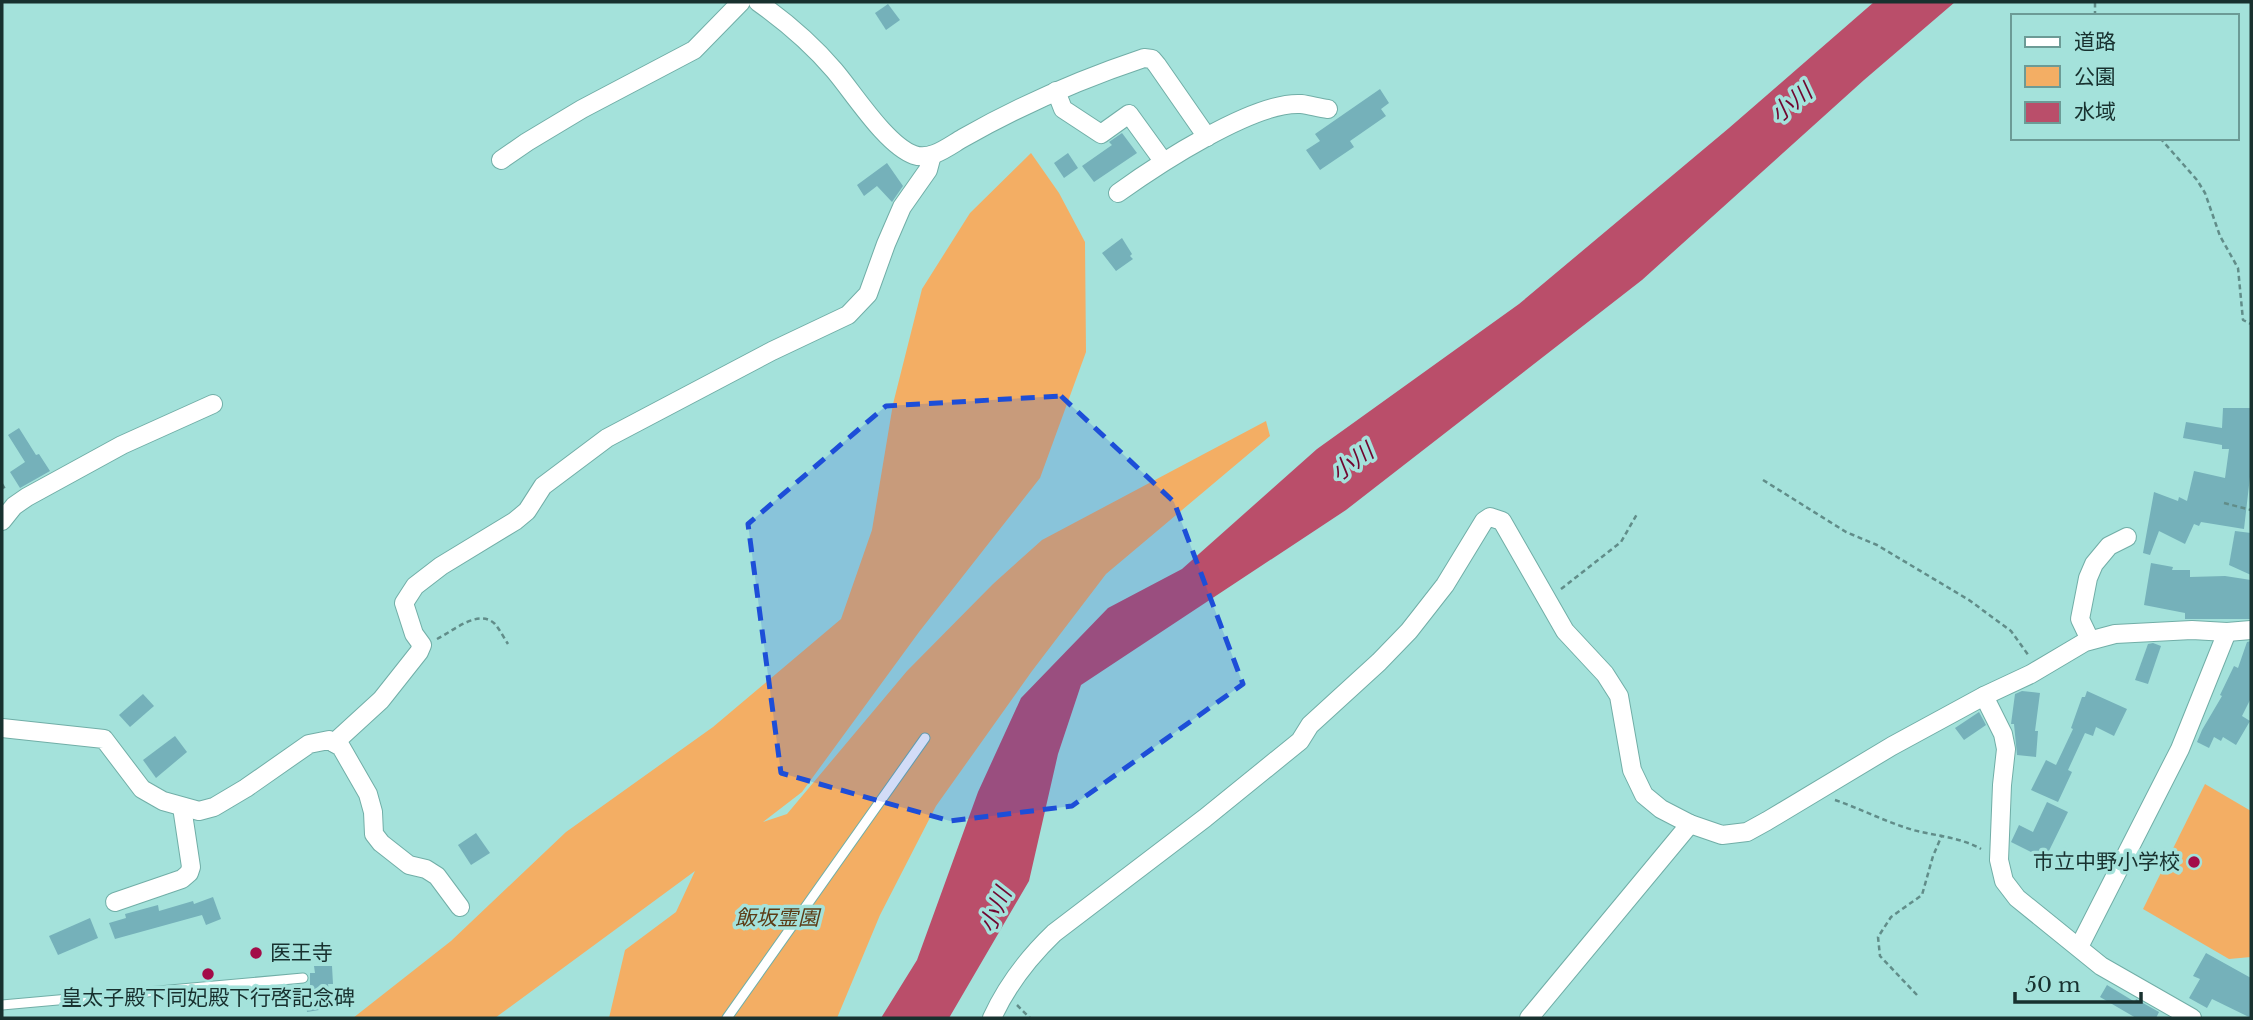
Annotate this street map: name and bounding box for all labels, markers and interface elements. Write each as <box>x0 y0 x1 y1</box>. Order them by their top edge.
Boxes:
legend <box>2011 14 2239 140</box>
text: 道路 <box>2074 29 2116 55</box>
text: 公園 <box>2074 64 2116 90</box>
water label: 小川 <box>1764 76 1820 128</box>
text: 水域 <box>2074 99 2116 125</box>
water label: 小川 <box>1325 435 1381 487</box>
place label: 市立中野小学校 <box>2033 849 2180 875</box>
marker: 市立中野小学校 <box>2186 854 2202 870</box>
water label: 小川 <box>973 881 1018 937</box>
park label: 飯坂霊園 <box>735 905 822 931</box>
place label: 医王寺 <box>270 940 333 966</box>
marker: 医王寺 <box>248 945 264 961</box>
scale bar <box>2015 960 2141 1004</box>
marker: 皇太子殿下同妃殿下行啓記念碑 <box>200 966 216 982</box>
text: 50 m <box>2025 972 2081 998</box>
place label: 皇太子殿下同妃殿下行啓記念碑 <box>61 985 355 1011</box>

